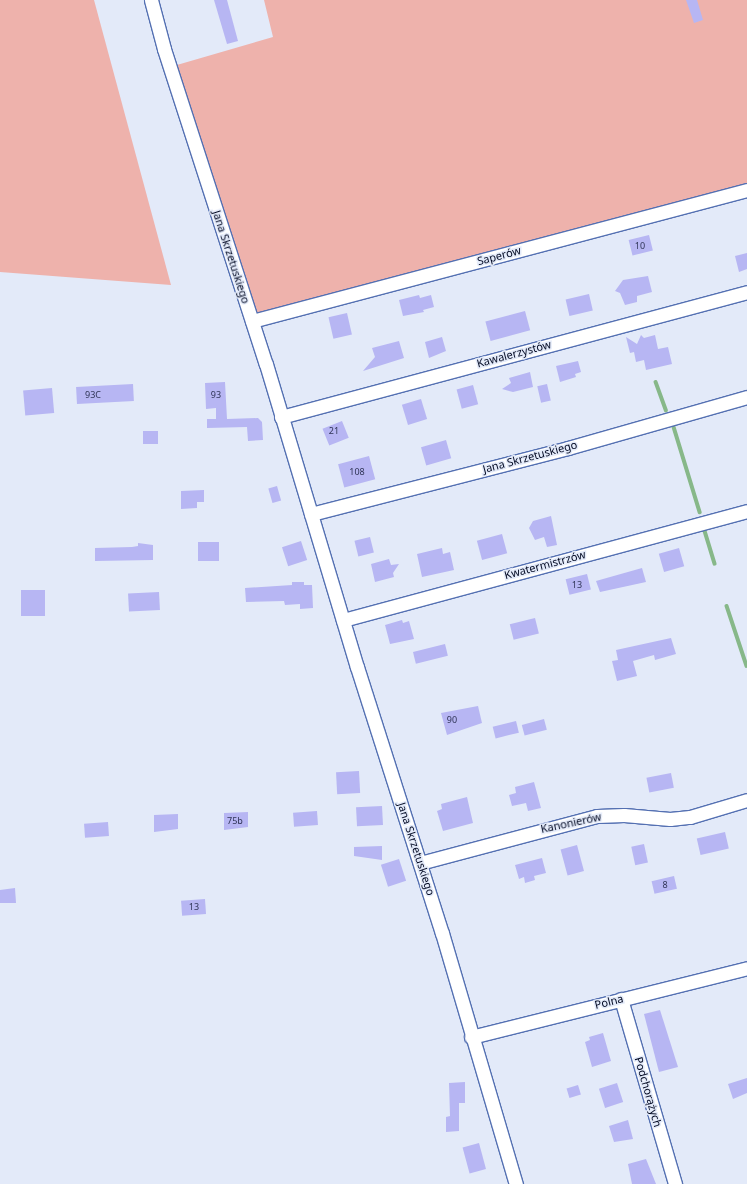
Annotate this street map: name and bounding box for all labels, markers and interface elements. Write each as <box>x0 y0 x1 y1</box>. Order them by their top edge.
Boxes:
street label: Jana Skrzetuskiego <box>210 209 252 305</box>
house number: 10 <box>635 241 645 251</box>
street label: Saperów <box>476 244 522 268</box>
street label: Kawalerzystów <box>475 338 553 370</box>
house number: 93C <box>85 390 101 400</box>
house number: 93 <box>211 390 221 400</box>
house number: 21 <box>329 426 339 436</box>
street label: Jana Skrzetuskiego <box>481 438 579 476</box>
house number: 108 <box>349 467 365 477</box>
street label: Kwatermistrzów <box>503 548 587 582</box>
house number: 13 <box>572 580 582 590</box>
house number: 90 <box>447 715 457 725</box>
street label: Jana Skrzetuskiego <box>395 801 437 897</box>
street label: Kanonierów <box>539 810 603 836</box>
house number: 75b <box>227 816 243 826</box>
house number: 8 <box>662 880 668 890</box>
house number: 13 <box>189 902 199 912</box>
street label: Polna <box>593 992 625 1012</box>
street label: Podchorążych <box>632 1055 664 1129</box>

